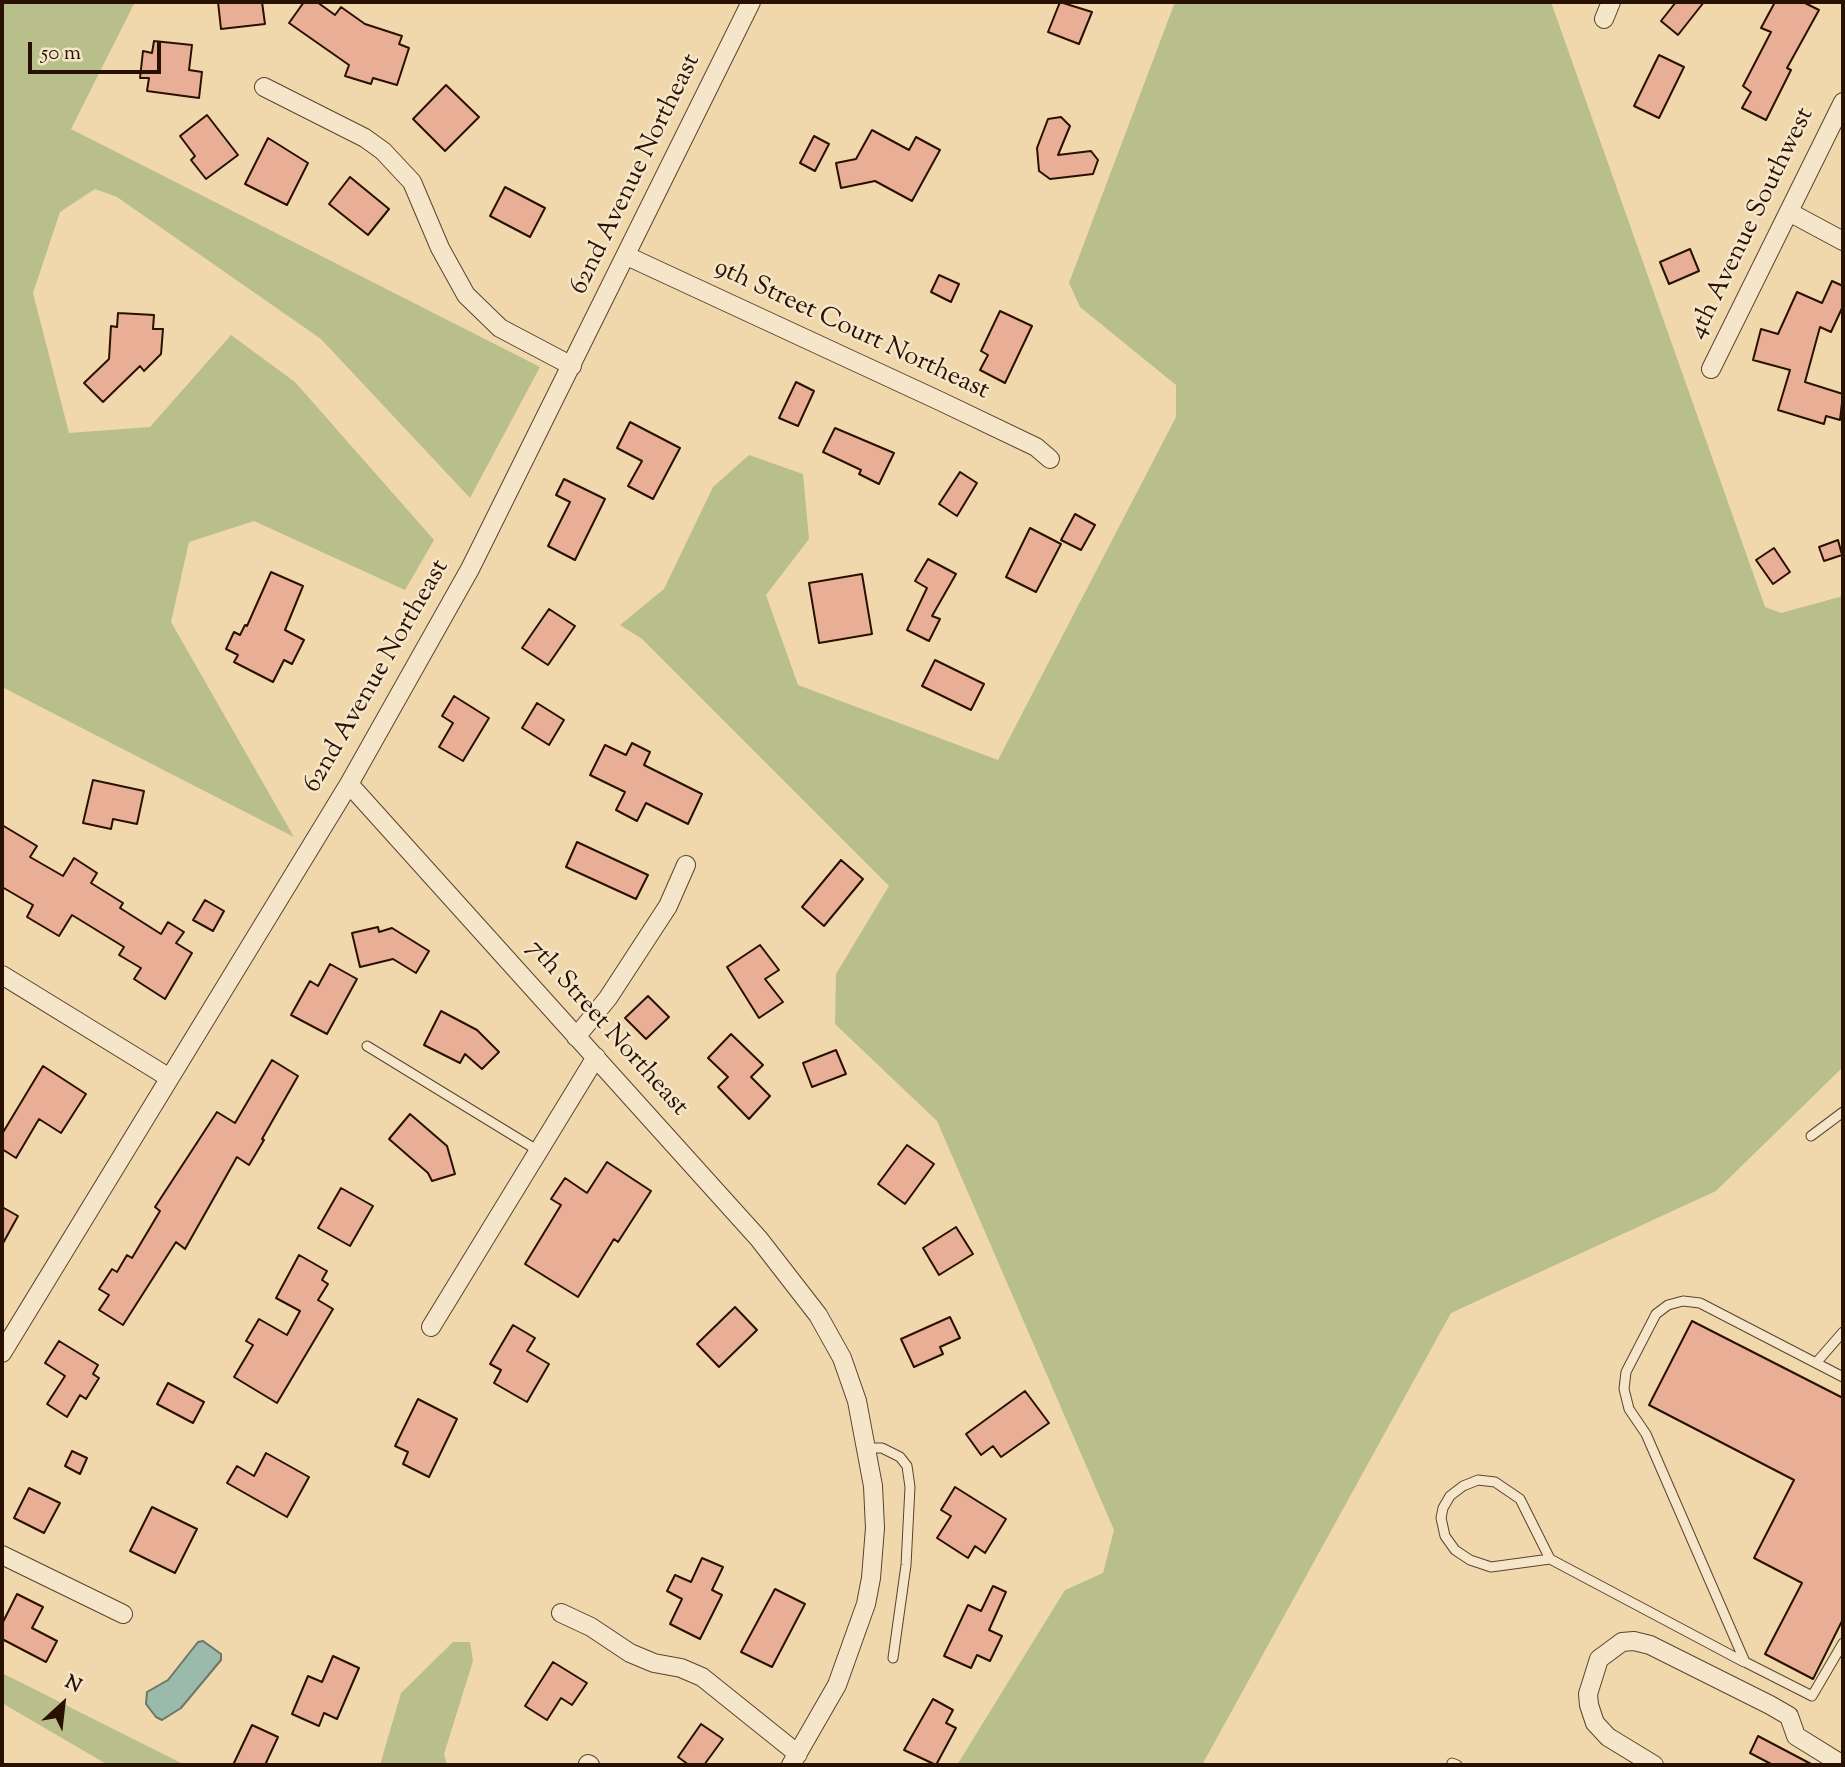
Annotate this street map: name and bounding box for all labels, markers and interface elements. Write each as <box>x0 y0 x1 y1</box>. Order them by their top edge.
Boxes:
scale bar <box>32 28 164 72</box>
text: 50 m <box>41 39 81 69</box>
street label: 62nd Avenue Northeast <box>565 50 709 300</box>
street label: 4th Avenue Southwest <box>1683 103 1823 345</box>
street label: 9th Street Court Northeast <box>708 253 994 409</box>
street label: 62nd Avenue Northeast <box>298 555 458 799</box>
street label: 7th Street Northeast <box>519 934 693 1124</box>
north arrow <box>28 1669 98 1739</box>
text: N <box>60 1669 86 1700</box>

